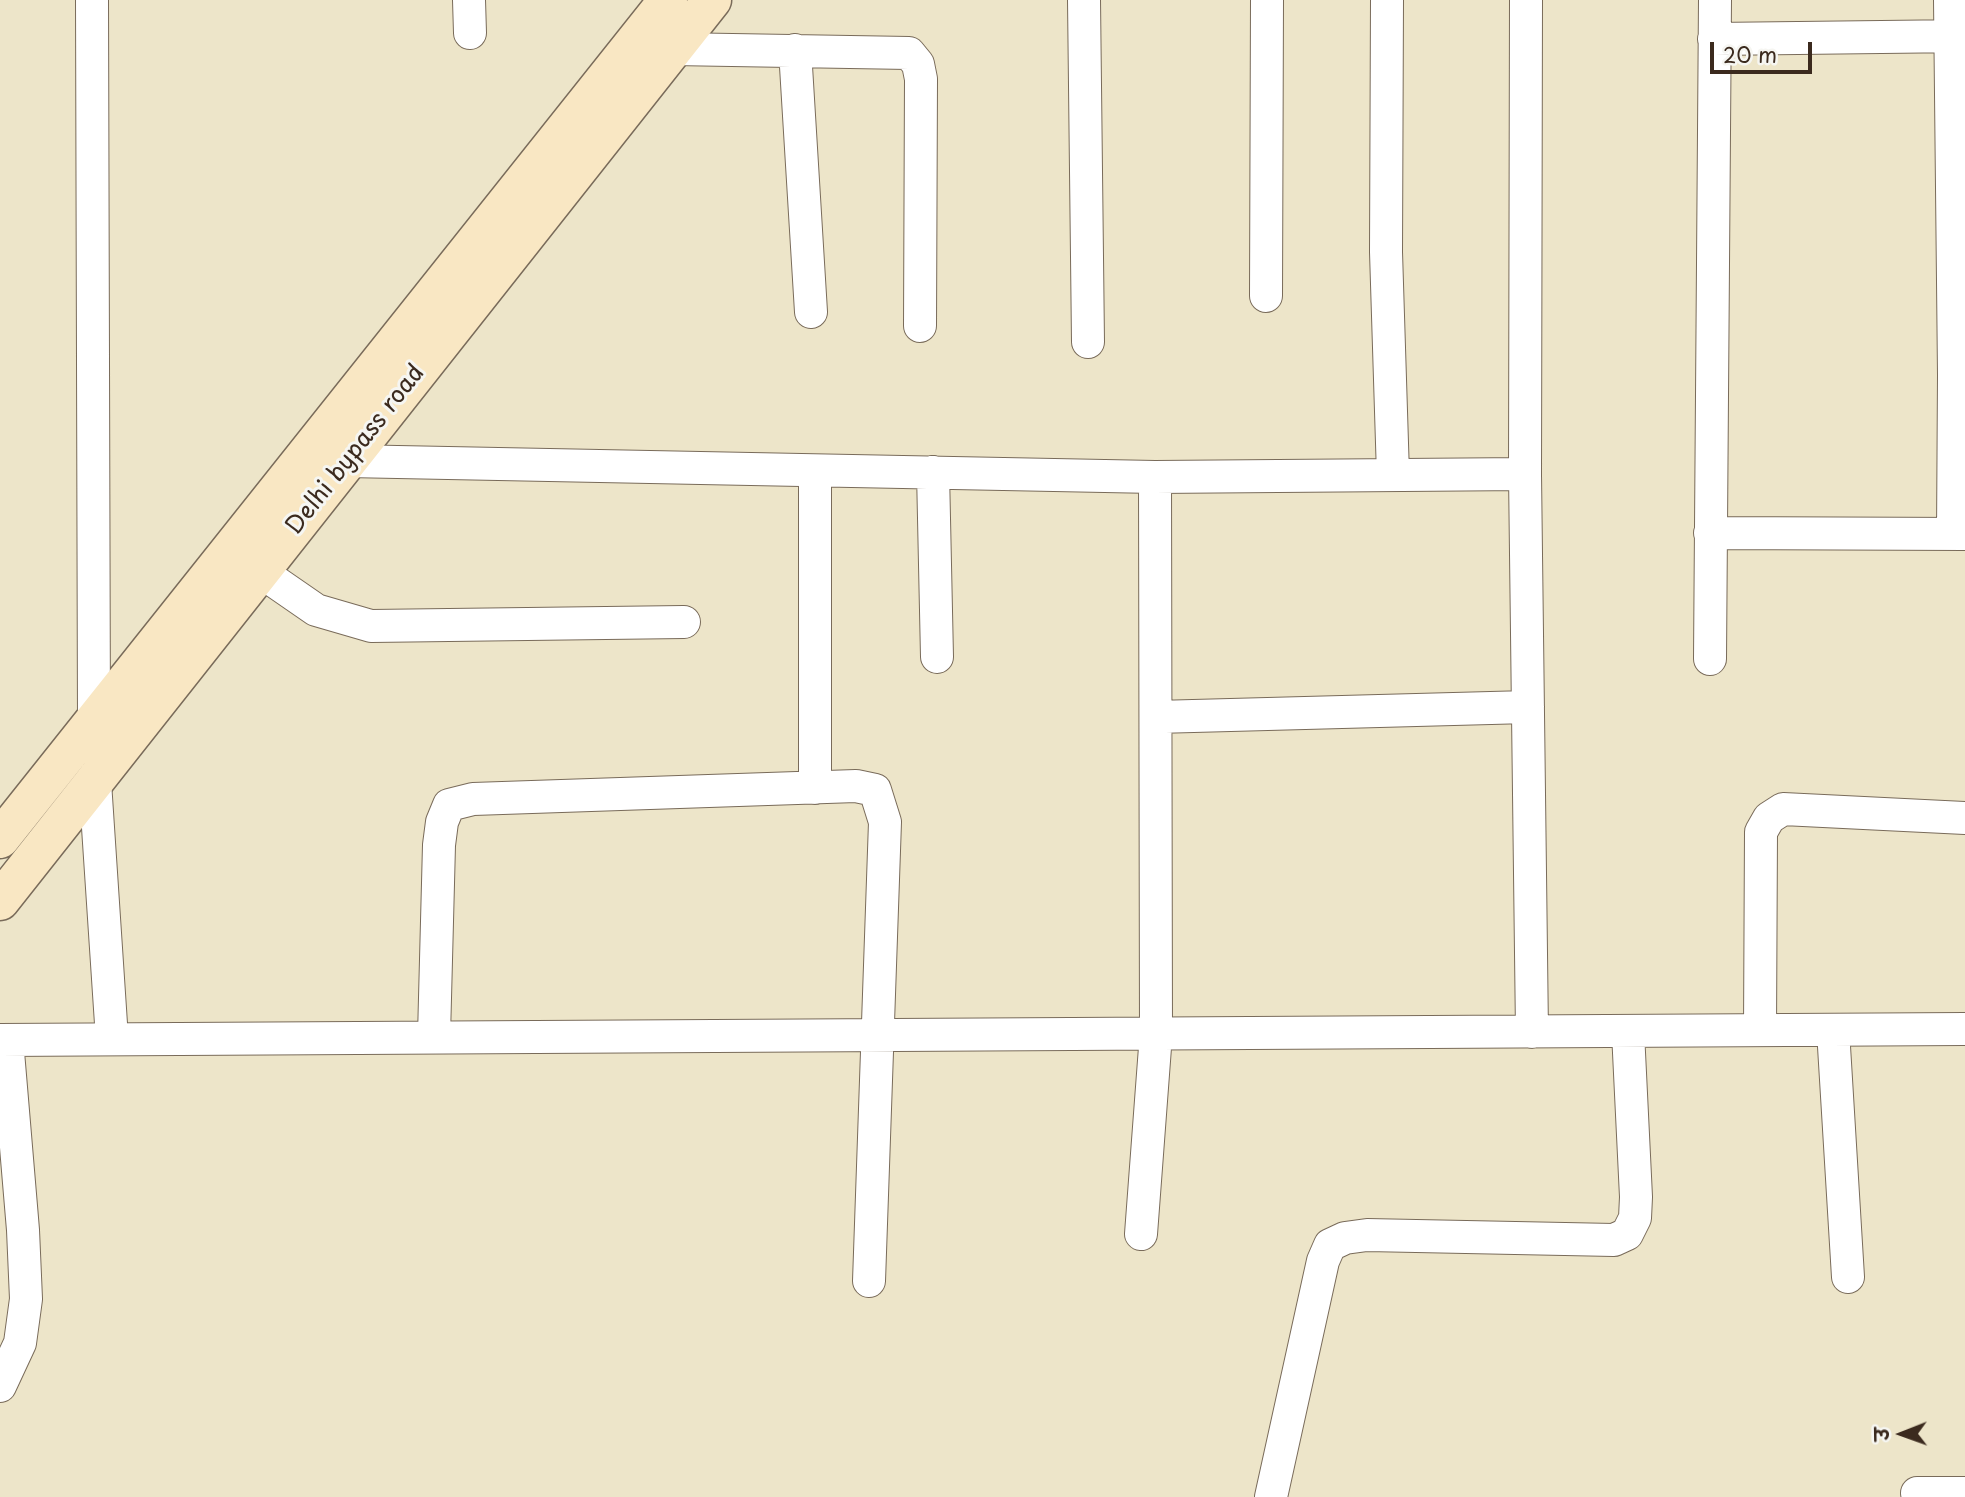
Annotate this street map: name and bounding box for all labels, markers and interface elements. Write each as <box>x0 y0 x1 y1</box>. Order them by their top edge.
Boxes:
scale bar <box>1713 28 1814 72</box>
text: 20 m <box>1723 38 1777 70</box>
street label: Delhi bypass road <box>281 359 431 541</box>
north arrow <box>1867 1399 1937 1469</box>
text: उ <box>1867 1428 1895 1441</box>

